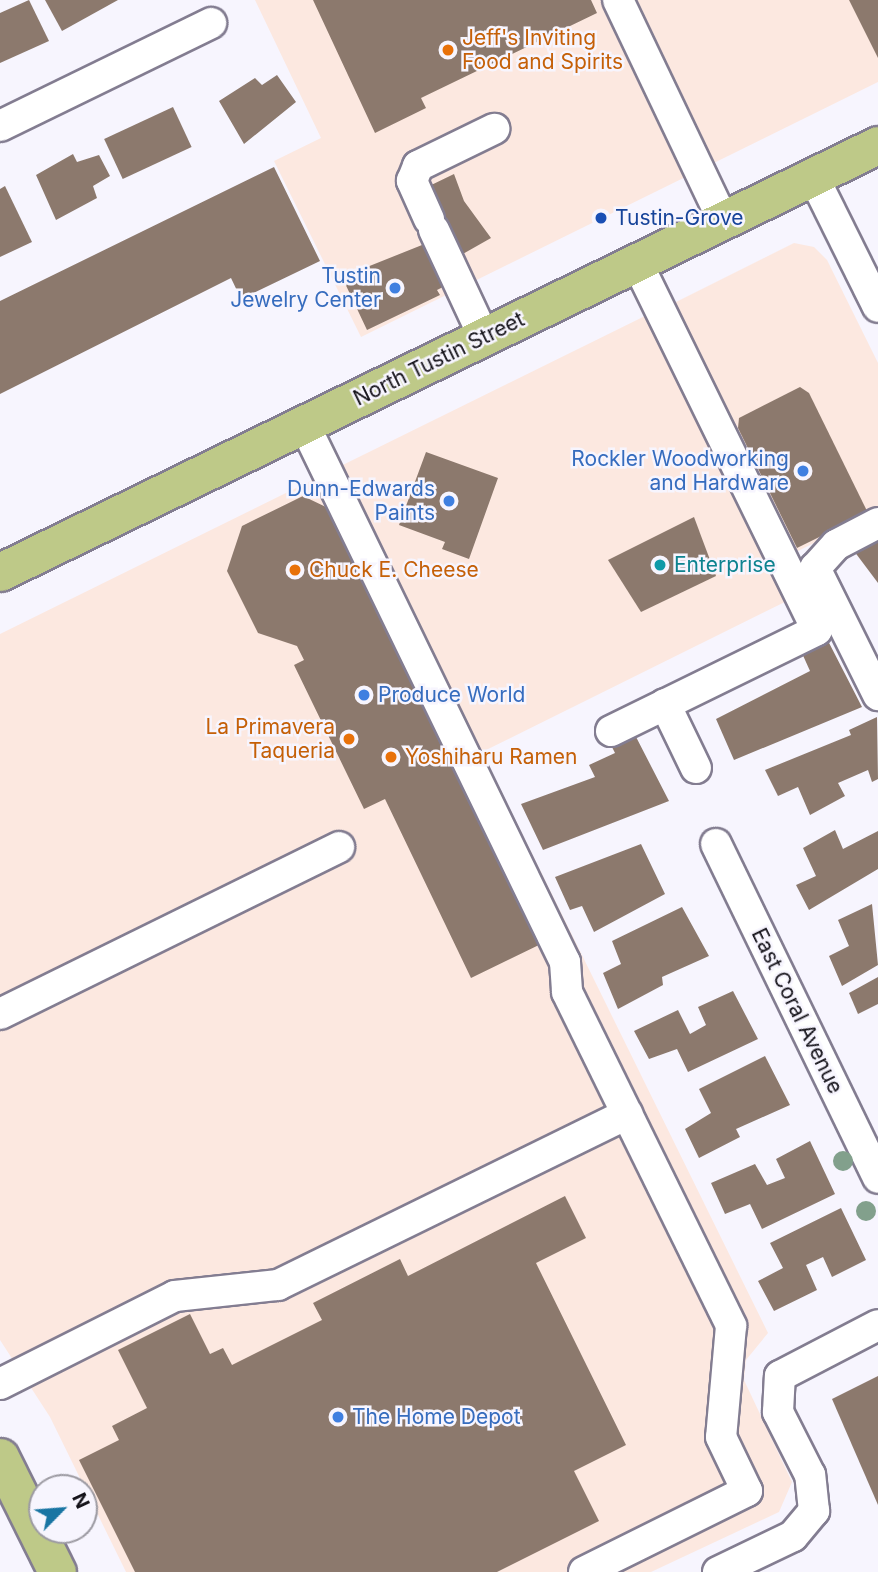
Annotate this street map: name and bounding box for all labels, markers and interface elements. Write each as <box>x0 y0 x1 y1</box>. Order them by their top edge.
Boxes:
place label: Jeff's Inviting Food and Spirits <box>462 25 623 75</box>
marker: Jeff's Inviting Food and Spirits <box>440 42 456 58</box>
place label: Tustin-Grove <box>615 205 744 231</box>
marker: Tustin-Grove <box>593 210 609 226</box>
place label: Tustin Jewelry Center <box>230 263 381 313</box>
marker: Tustin Jewelry Center <box>387 280 403 296</box>
street label: North Tustin Street <box>349 307 529 411</box>
place label: Rockler Woodworking and Hardware <box>571 446 789 496</box>
marker: Rockler Woodworking and Hardware <box>795 463 811 479</box>
place label: Dunn-Edwards Paints <box>287 476 435 526</box>
marker: Dunn-Edwards Paints <box>441 493 457 509</box>
place label: Enterprise <box>674 552 776 578</box>
place label: Chuck E. Cheese <box>309 557 479 583</box>
marker: Enterprise <box>652 557 668 573</box>
marker: Chuck E. Cheese <box>287 562 303 578</box>
place label: Produce World <box>378 682 525 708</box>
marker: Produce World <box>356 687 372 703</box>
place label: La Primavera Taqueria <box>205 714 335 764</box>
marker: La Primavera Taqueria <box>341 731 357 747</box>
place label: Yoshiharu Ramen <box>405 744 578 770</box>
marker: Yoshiharu Ramen <box>383 749 399 765</box>
street label: East Coral Avenue <box>746 924 848 1098</box>
place label: The Home Depot <box>352 1404 521 1430</box>
marker: The Home Depot <box>330 1409 346 1425</box>
north arrow <box>28 1474 98 1544</box>
text: N <box>67 1489 94 1512</box>

